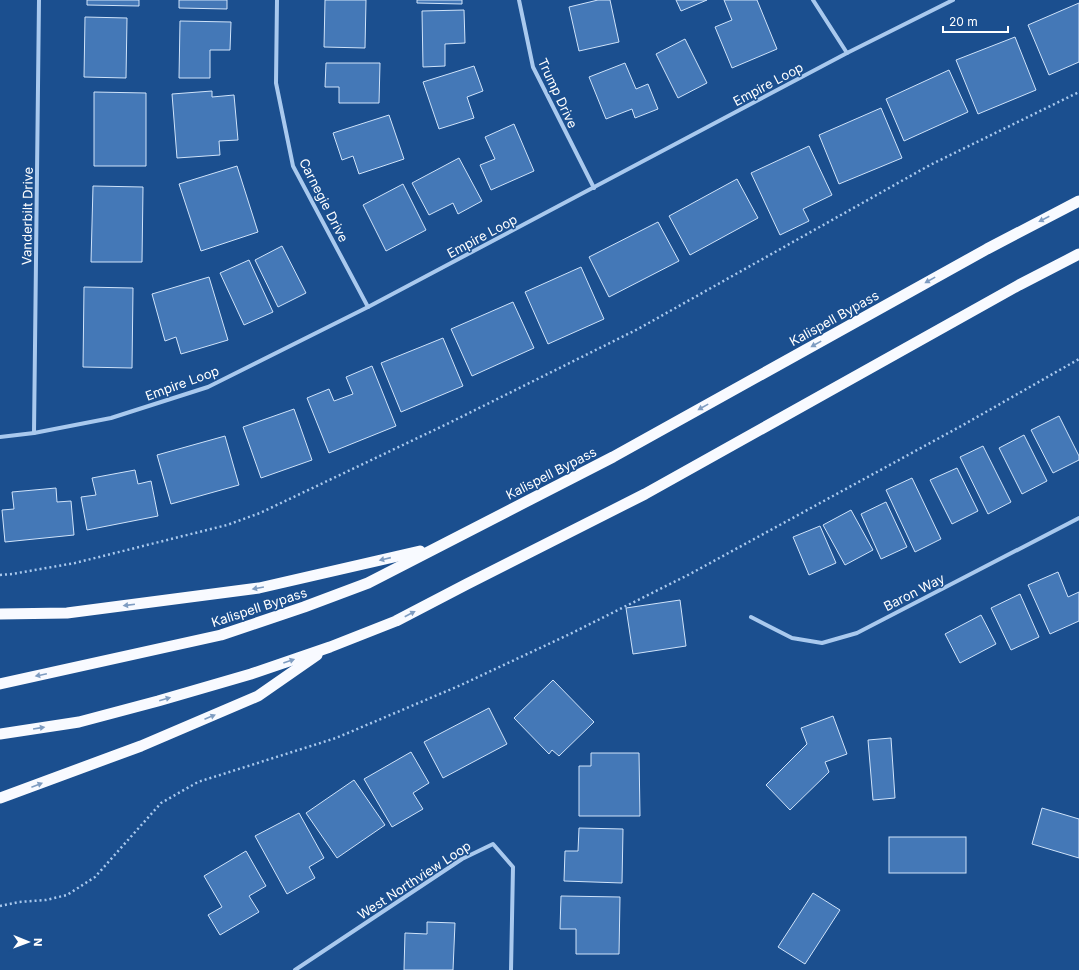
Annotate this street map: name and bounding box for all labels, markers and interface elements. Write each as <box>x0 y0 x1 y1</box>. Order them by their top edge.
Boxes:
scale bar <box>943 8 1008 34</box>
text: 20 m <box>949 14 978 29</box>
street label: Trump Drive <box>535 55 581 131</box>
street label: Empire Loop <box>730 59 806 109</box>
street label: Carnegie Drive <box>296 155 352 245</box>
street label: Vanderbilt Drive <box>18 167 36 265</box>
street label: Empire Loop <box>444 211 520 261</box>
one-way arrow <box>1039 216 1050 222</box>
one-way arrow <box>924 277 936 284</box>
street label: Kalispell Bypass <box>787 287 882 349</box>
one-way arrow <box>811 340 822 347</box>
street label: Empire Loop <box>143 362 221 404</box>
one-way arrow <box>697 404 709 411</box>
street label: Kalispell Bypass <box>503 443 599 503</box>
one-way arrow <box>379 556 391 562</box>
street label: Baron Way <box>881 570 947 614</box>
street label: Kalispell Bypass <box>209 584 309 630</box>
one-way arrow <box>252 585 264 591</box>
one-way arrow <box>123 602 135 608</box>
one-way arrow <box>404 611 416 617</box>
one-way arrow <box>284 658 296 664</box>
one-way arrow <box>35 673 47 679</box>
one-way arrow <box>159 696 171 702</box>
one-way arrow <box>204 713 216 719</box>
one-way arrow <box>32 725 45 731</box>
one-way arrow <box>31 782 43 788</box>
street label: West Northview Loop <box>354 837 474 923</box>
north arrow <box>8 922 48 962</box>
text: N <box>31 938 45 946</box>

